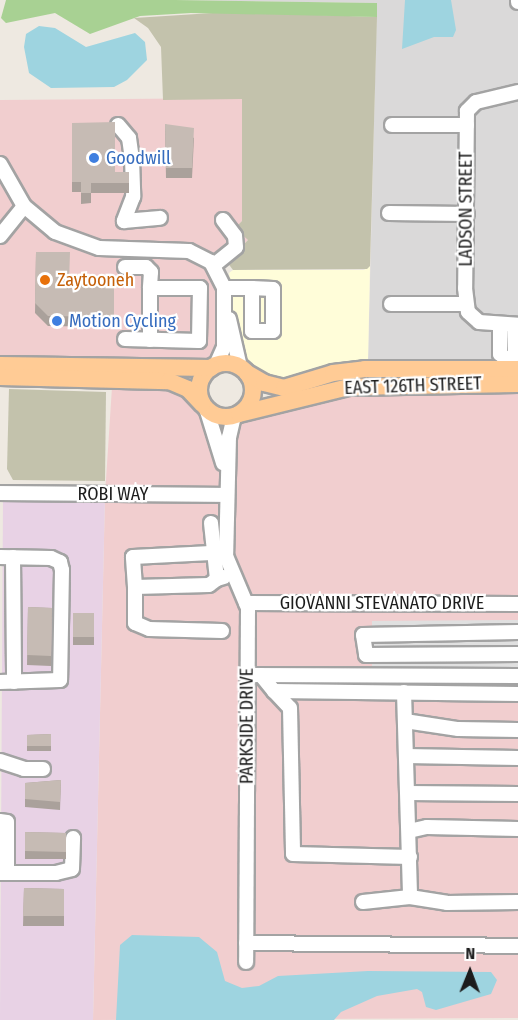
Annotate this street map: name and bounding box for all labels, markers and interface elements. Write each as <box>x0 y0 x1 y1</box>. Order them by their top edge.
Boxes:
place label: Goodwill <box>106 147 171 169</box>
marker: Goodwill <box>87 151 101 165</box>
street label: LADSON STREET <box>455 151 477 267</box>
place label: Zaytooneh <box>57 269 134 291</box>
marker: Zaytooneh <box>38 273 52 287</box>
place label: Motion Cycling <box>69 310 176 332</box>
marker: Motion Cycling <box>50 314 64 328</box>
street label: EAST 126TH STREET <box>344 373 482 399</box>
street label: ROBI WAY <box>78 483 148 505</box>
street label: GIOVANNI STEVANATO DRIVE <box>280 592 484 614</box>
street label: PARKSIDE DRIVE <box>236 668 258 784</box>
north arrow <box>440 942 500 1002</box>
text: N <box>465 944 475 963</box>

